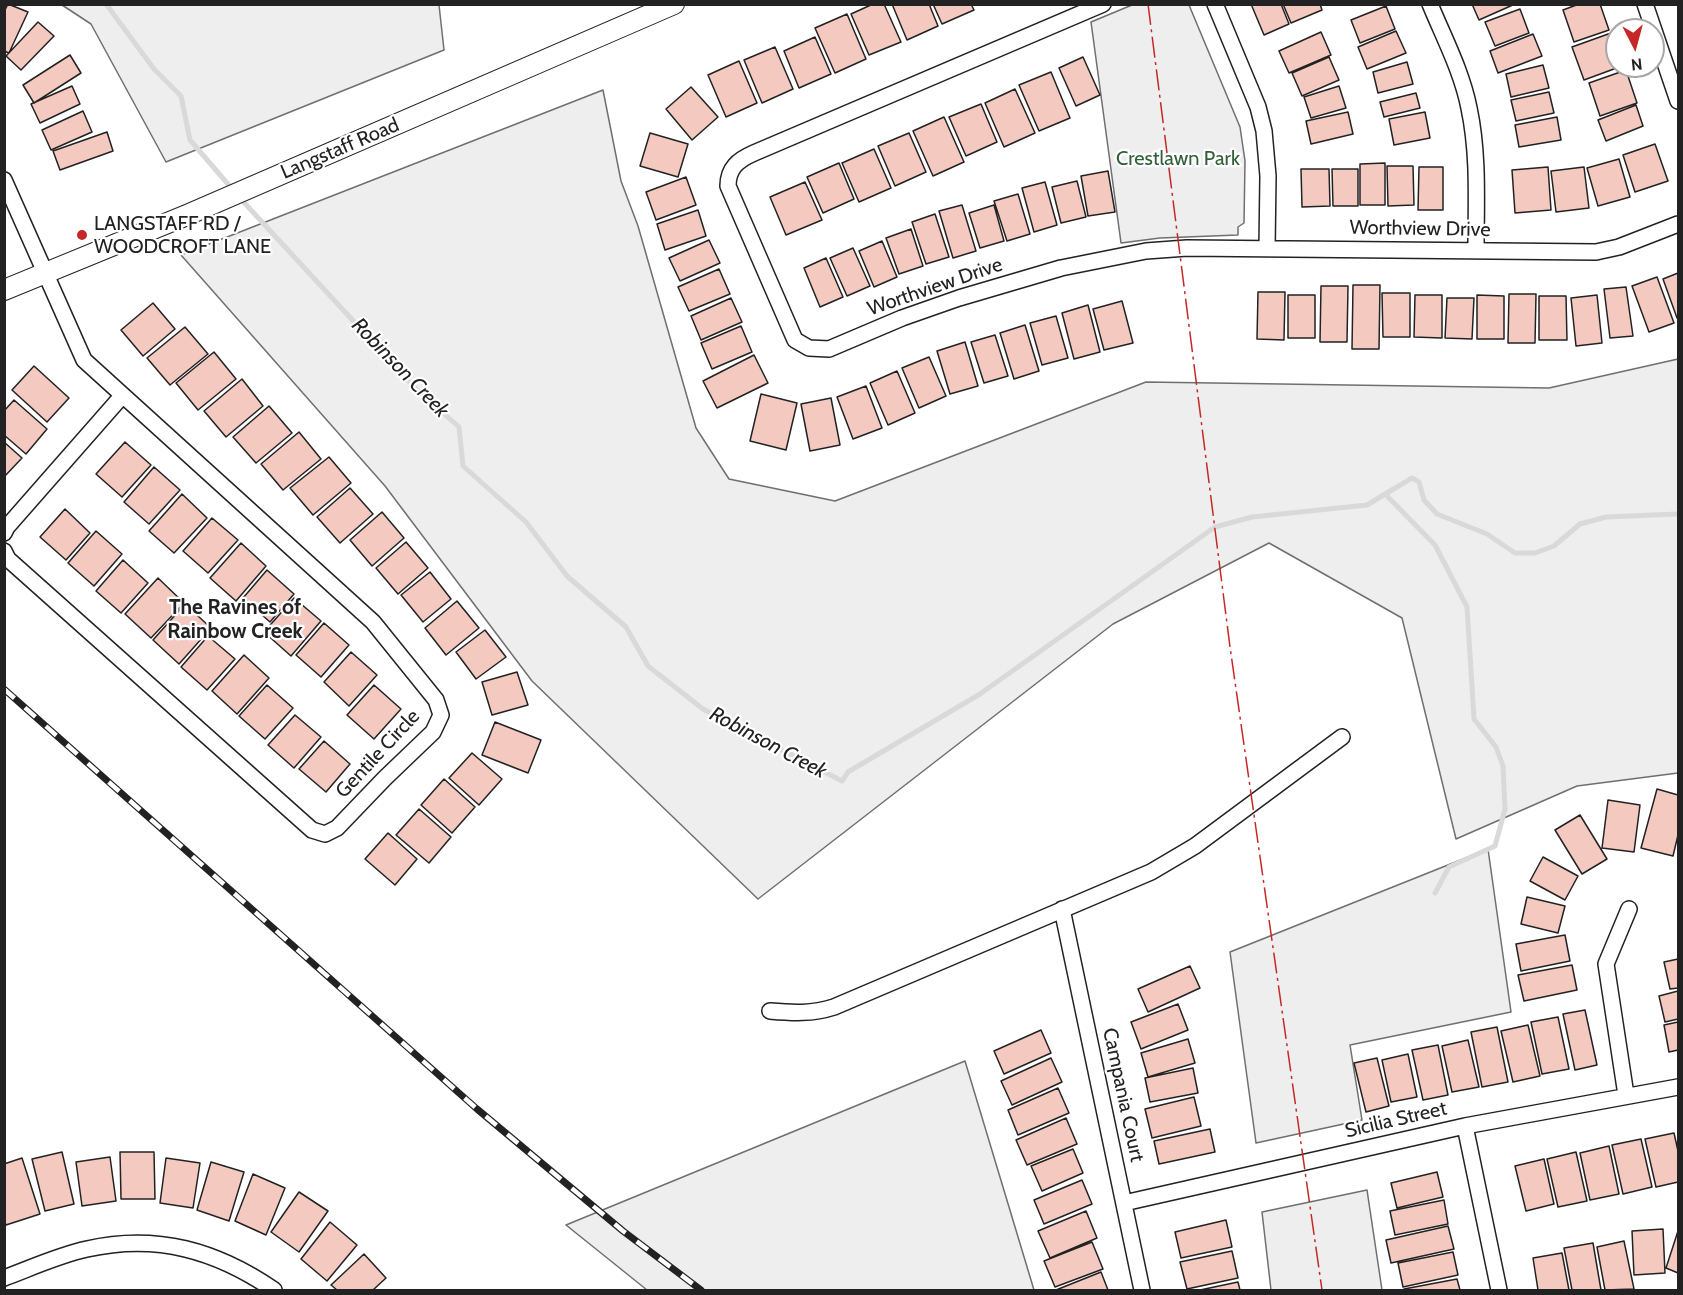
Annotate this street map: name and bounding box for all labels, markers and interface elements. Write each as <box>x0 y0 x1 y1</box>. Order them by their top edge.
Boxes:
north arrow <box>1605 18 1665 78</box>
text: N <box>1630 54 1643 74</box>
street label: Langstaff Road <box>277 113 403 185</box>
park label: Crestlawn Park <box>1116 147 1240 171</box>
place label: LANGSTAFF RD / WOODCROFT LANE <box>94 212 271 259</box>
street label: Worthview Drive <box>1349 216 1491 242</box>
marker: LANGSTAFF RD / WOODCROFT LANE <box>75 228 89 242</box>
street label: Worthview Drive <box>864 253 1006 321</box>
water label: Robinson Creek <box>346 313 454 423</box>
district label: The Ravines of Rainbow Creek <box>167 595 303 645</box>
water label: Robinson Creek <box>705 702 831 784</box>
street label: Gentile Circle <box>331 705 425 803</box>
street label: Campania Court <box>1097 1026 1149 1164</box>
street label: Sicilia Street <box>1343 1097 1449 1143</box>

